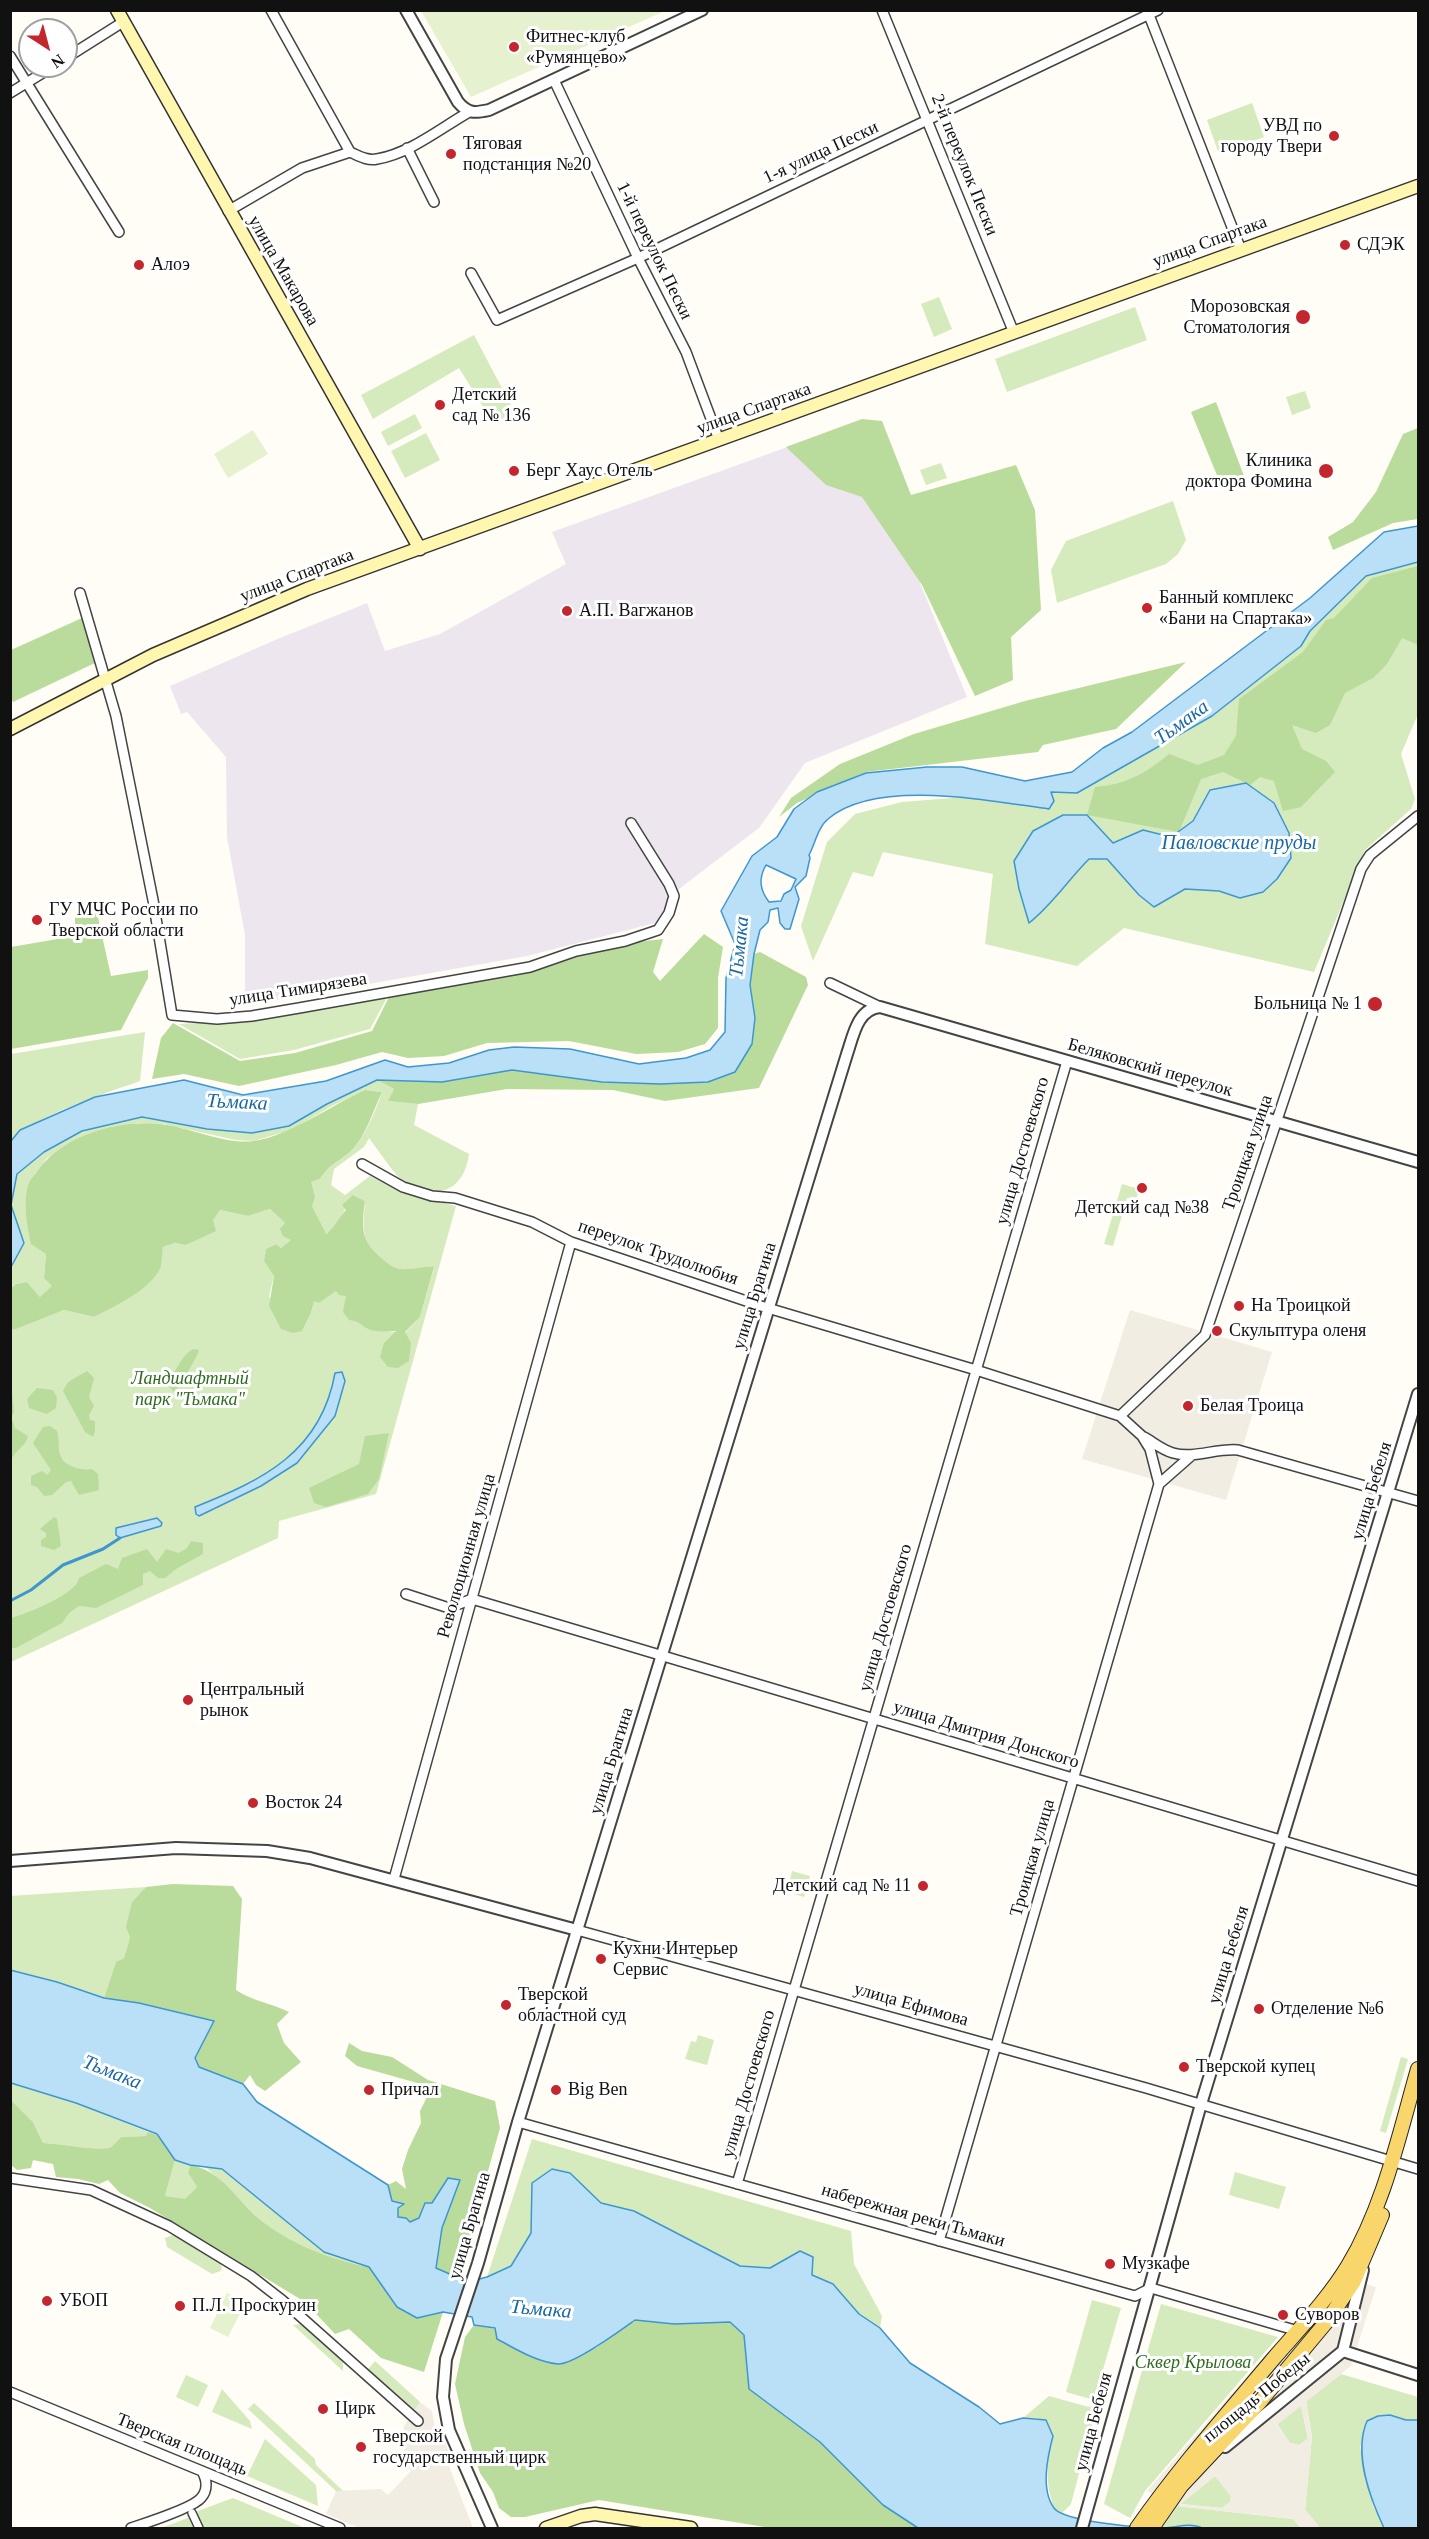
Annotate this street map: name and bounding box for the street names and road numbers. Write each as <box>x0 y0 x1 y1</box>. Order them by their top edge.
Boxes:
street label: 2-й переулок Пески <box>926 91 1002 239</box>
street label: 1-я улица Пески <box>760 117 882 189</box>
street label: 1-й переулок Пески <box>611 179 697 323</box>
street label: улица Спартака <box>1150 211 1270 273</box>
street label: улица Макарова <box>243 212 323 330</box>
street label: улица Спартака <box>694 378 814 440</box>
street label: улица Спартака <box>237 544 357 608</box>
street label: улица Тимирязева <box>228 968 368 1012</box>
street label: Беляковский переулок <box>1065 1034 1235 1102</box>
street label: улица Достоевского <box>992 1075 1054 1227</box>
street label: Троицкая улица <box>1218 1092 1278 1214</box>
street label: переулок Трудолюбия <box>575 1215 741 1291</box>
street label: улица Брагина <box>728 1240 782 1352</box>
street label: улица Бебеля <box>1347 1439 1397 1543</box>
street label: Революционная улица <box>433 1471 501 1641</box>
street label: улица Достоевского <box>855 1542 917 1694</box>
street label: улица Дмитрия Донского <box>890 1696 1082 1774</box>
street label: улица Брагина <box>585 1705 639 1817</box>
street label: Троицкая улица <box>1006 1797 1060 1919</box>
street label: улица Бебеля <box>1204 1903 1254 2007</box>
street label: улица Ефимова <box>851 1978 971 2032</box>
street label: улица Достоевского <box>718 2008 780 2160</box>
street label: улица Брагина <box>444 2170 496 2282</box>
street label: набережная реки Тьмаки <box>819 2179 1007 2253</box>
street label: площадь Победы <box>1199 2348 1315 2448</box>
street label: улица Бебеля <box>1070 2370 1118 2474</box>
street label: Тверская площадь <box>113 2409 251 2481</box>

